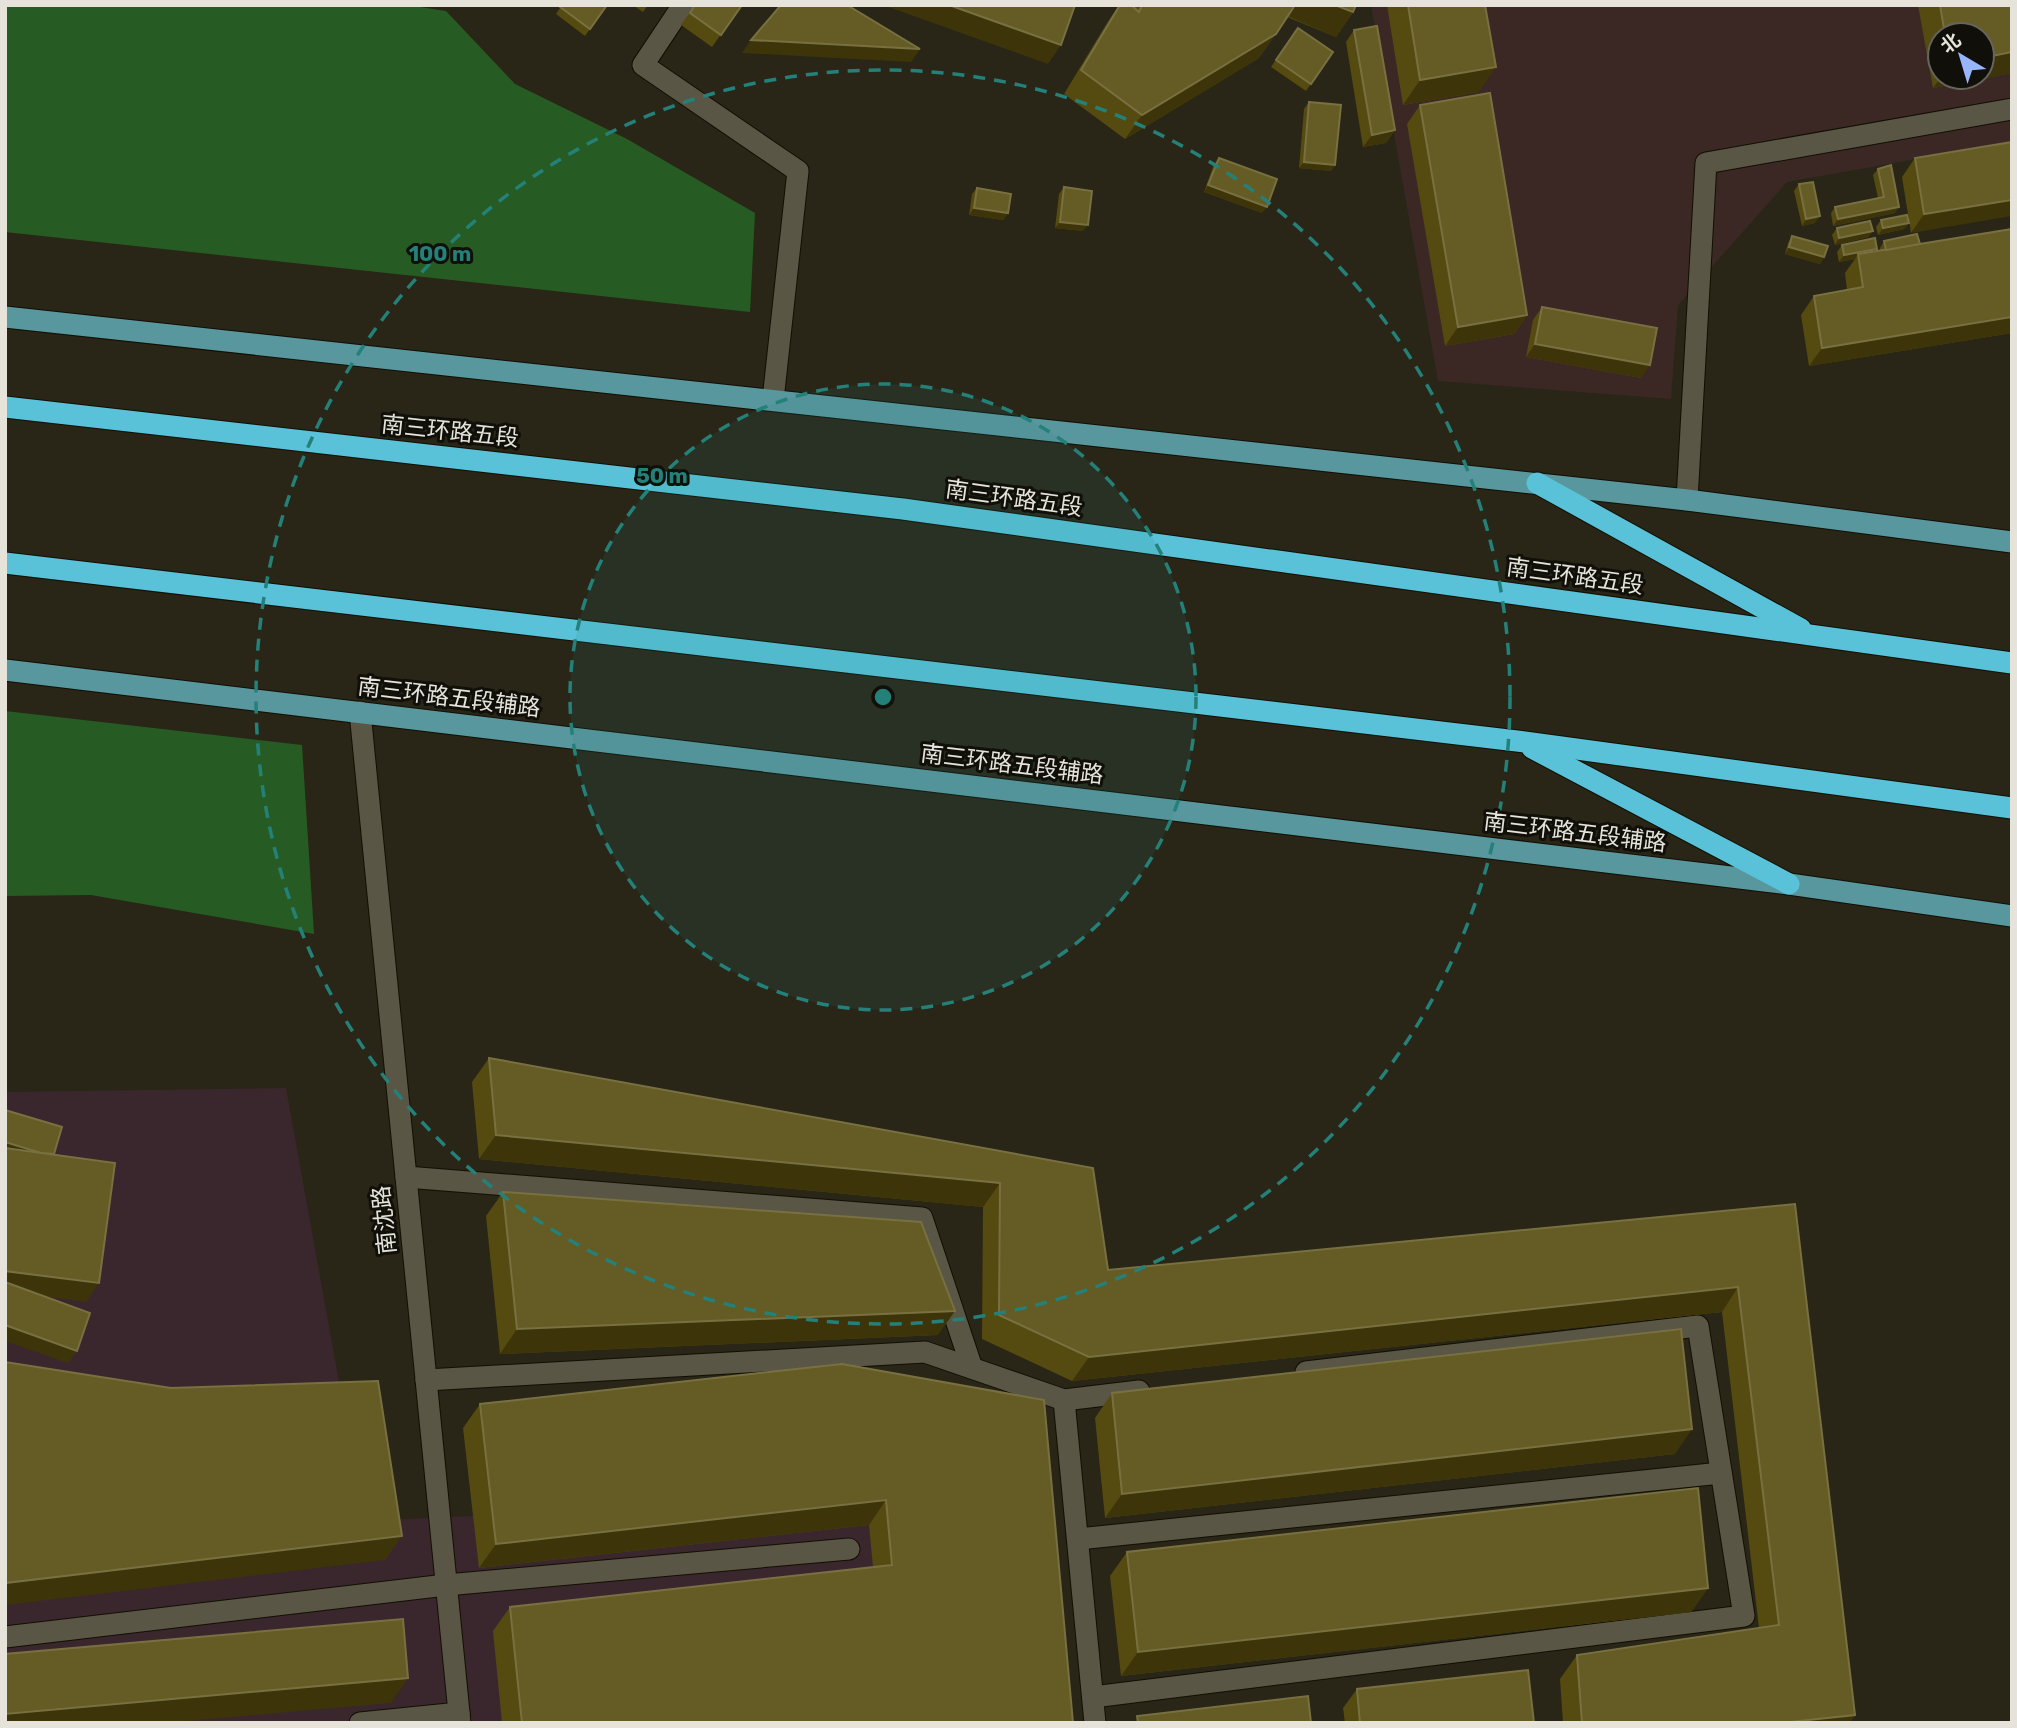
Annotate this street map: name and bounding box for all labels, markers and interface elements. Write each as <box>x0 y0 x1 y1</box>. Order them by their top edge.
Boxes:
north arrow <box>1926 21 1996 91</box>
text: 北 <box>1936 28 1965 58</box>
text: 100 m <box>409 241 471 266</box>
street label: 南三环路五段 <box>380 410 520 452</box>
text: 50 m <box>636 463 688 488</box>
street label: 南三环路五段 <box>944 475 1084 521</box>
street label: 南三环路五段 <box>1505 553 1645 599</box>
street label: 南三环路五段辅路 <box>356 672 542 722</box>
centre of rings <box>871 685 895 709</box>
street label: 南三环路五段辅路 <box>919 739 1105 789</box>
street label: 南三环路五段辅路 <box>1482 807 1668 857</box>
street label: 南沈路 <box>366 1184 402 1256</box>

